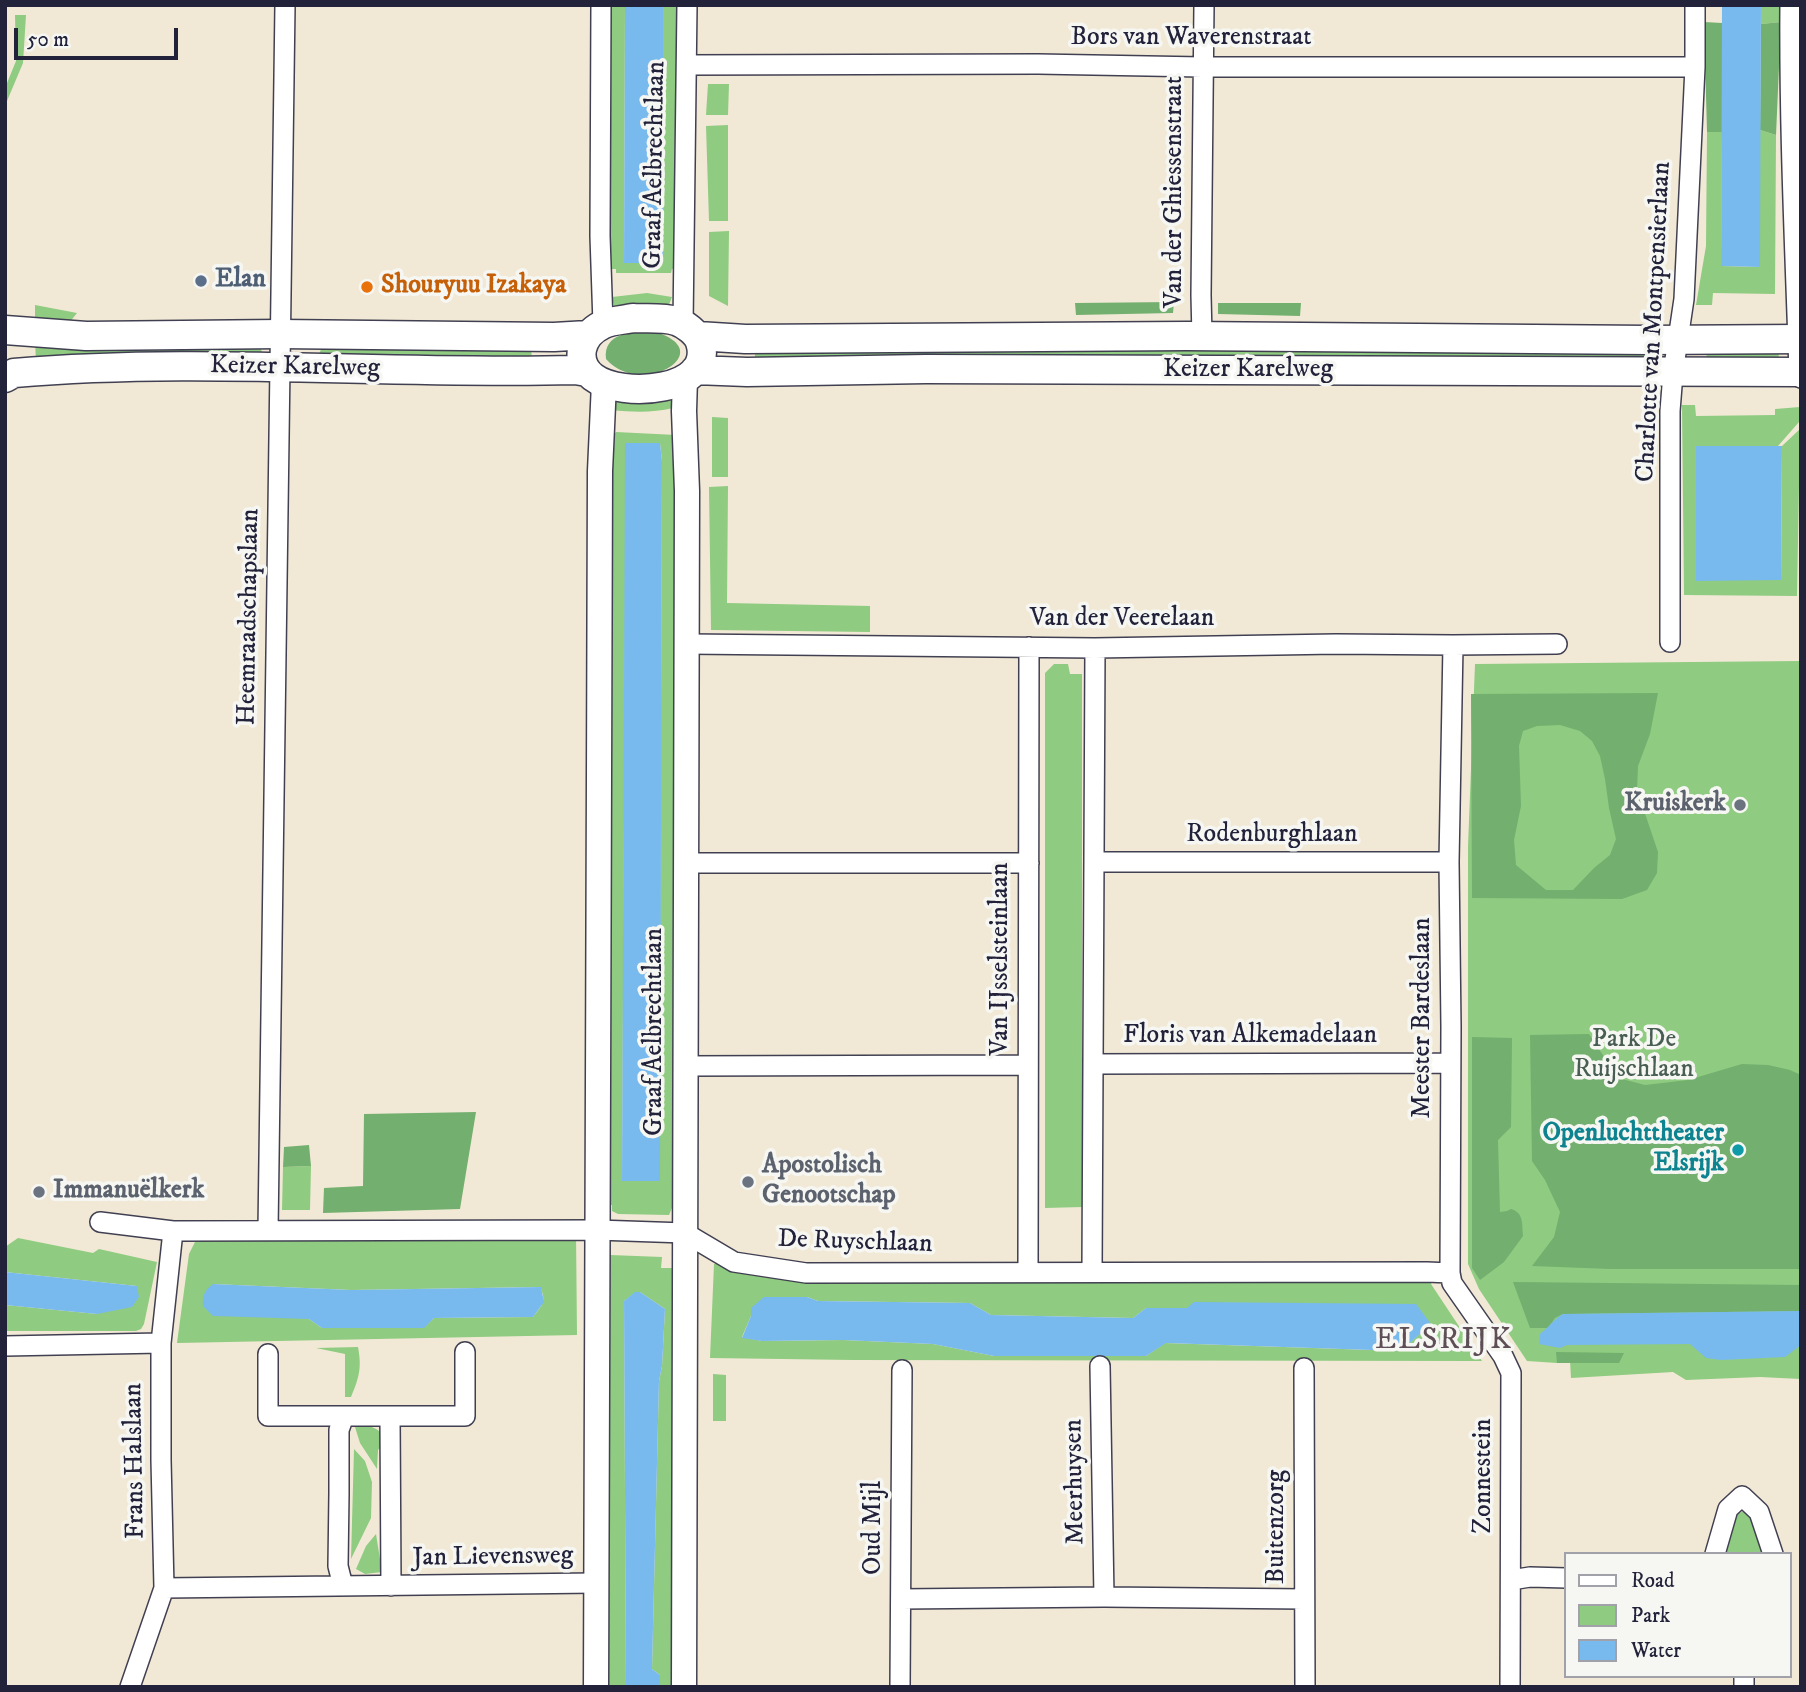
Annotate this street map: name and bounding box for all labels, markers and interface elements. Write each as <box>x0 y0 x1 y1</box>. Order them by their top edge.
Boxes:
scale bar <box>18 14 182 58</box>
street label: Bors van Waverenstraat <box>1070 23 1312 55</box>
text: 50 m <box>27 27 69 53</box>
street label: Graaf Aelbrechtlaan <box>639 61 673 269</box>
street label: Van der Ghiessenstraat <box>1160 76 1192 308</box>
street label: Charlotte van Montpensierlaan <box>1631 161 1679 483</box>
place label: Elan <box>215 265 266 297</box>
place label: Shouryuu Izakaya <box>381 271 566 303</box>
marker: Elan <box>193 273 209 289</box>
marker: Shouryuu Izakaya <box>359 279 375 295</box>
street label: Keizer Karelweg <box>210 351 380 385</box>
street label: Keizer Karelweg <box>1163 355 1333 387</box>
street label: Heemraadschapslaan <box>233 508 267 726</box>
street label: Van der Veerelaan <box>1030 604 1214 636</box>
place label: Kruiskerk <box>1624 789 1726 821</box>
marker: Kruiskerk <box>1732 797 1748 813</box>
street label: Rodenburghlaan <box>1186 820 1358 852</box>
street label: Van IJsselsteinlaan <box>986 862 1018 1056</box>
street label: Meester Bardeslaan <box>1408 918 1440 1118</box>
street label: Graaf Aelbrechtlaan <box>640 928 672 1136</box>
street label: Floris van Alkemadelaan <box>1123 1021 1377 1053</box>
park label: Park De Ruijschlaan <box>1574 1025 1694 1086</box>
place label: Openluchttheater Elsrijk <box>1542 1119 1724 1180</box>
marker: Openluchttheater Elsrijk <box>1730 1142 1746 1158</box>
place label: Apostolisch Genootschap <box>762 1151 896 1212</box>
marker: Apostolisch Genootschap <box>740 1174 756 1190</box>
place label: Immanuëlkerk <box>53 1176 204 1208</box>
marker: Immanuëlkerk <box>31 1184 47 1200</box>
street label: De Ruyschlaan <box>777 1225 933 1261</box>
district label: ELSRIJK <box>1376 1324 1512 1360</box>
street label: Frans Halslaan <box>119 1383 153 1539</box>
street label: Zonnestein <box>1469 1418 1501 1534</box>
street label: Meerhuysen <box>1059 1419 1093 1545</box>
street label: Buitenzorg <box>1262 1470 1294 1584</box>
street label: Oud Mijl <box>859 1481 891 1575</box>
street label: Jan Lievensweg <box>412 1541 574 1575</box>
legend <box>1564 1552 1792 1678</box>
text: Road <box>1631 1568 1675 1594</box>
text: Park <box>1631 1603 1670 1629</box>
text: Water <box>1631 1638 1681 1664</box>

